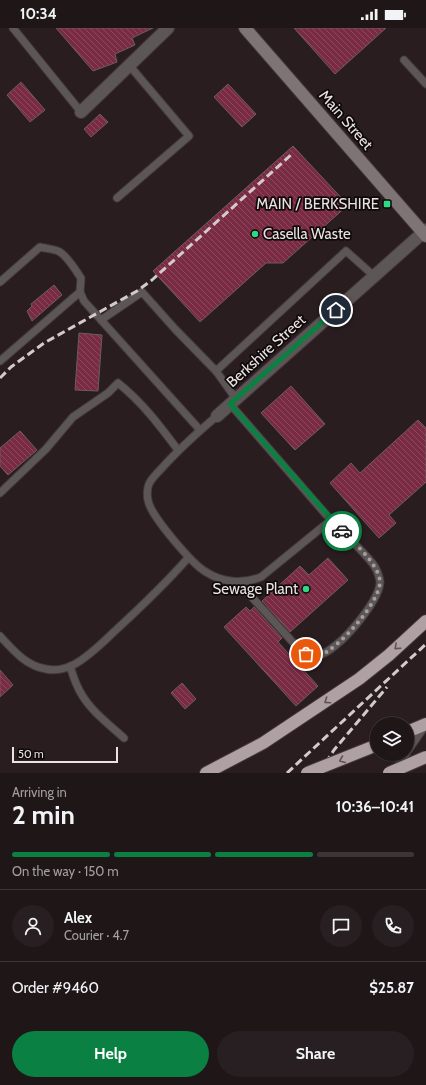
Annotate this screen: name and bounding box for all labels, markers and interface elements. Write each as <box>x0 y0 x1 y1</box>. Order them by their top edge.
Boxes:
text: 10:34 <box>20 5 57 23</box>
street label: Main Street <box>315 87 377 153</box>
place label: MAIN / BERKSHIRE <box>256 195 379 213</box>
marker: MAIN / BERKSHIRE <box>382 199 392 209</box>
place label: Casella Waste <box>263 225 351 243</box>
marker: Casella Waste <box>250 229 260 239</box>
pin <box>319 293 353 327</box>
icon: home <box>325 299 347 321</box>
street label: Berkshire Street <box>223 311 309 391</box>
courier <box>322 511 362 551</box>
icon: car <box>331 520 353 542</box>
place label: Sewage Plant <box>212 580 298 598</box>
marker: Sewage Plant <box>301 584 311 594</box>
pin <box>289 637 323 671</box>
icon: bag <box>295 643 317 665</box>
one-way arrow <box>394 643 402 650</box>
one-way arrow <box>324 696 331 704</box>
map controls <box>370 717 414 761</box>
button: layers <box>370 717 414 761</box>
scale bar <box>12 745 118 764</box>
text: 50 m <box>18 747 44 761</box>
one-way arrow <box>339 755 346 763</box>
text: Arriving in <box>12 784 67 800</box>
text: 10:36–10:41 <box>336 798 414 816</box>
text: 2 min <box>12 799 75 831</box>
text: On the way · 150 m <box>12 863 119 879</box>
button: person <box>12 905 54 947</box>
button: chat <box>320 905 362 947</box>
button: phone <box>372 905 414 947</box>
text: Alex <box>64 909 92 927</box>
text: Courier · 4.7 <box>64 927 129 943</box>
text: Order #9460 <box>12 979 99 997</box>
text: $25.87 <box>369 979 414 997</box>
button: Help <box>12 1031 209 1077</box>
button: Share <box>217 1031 414 1077</box>

